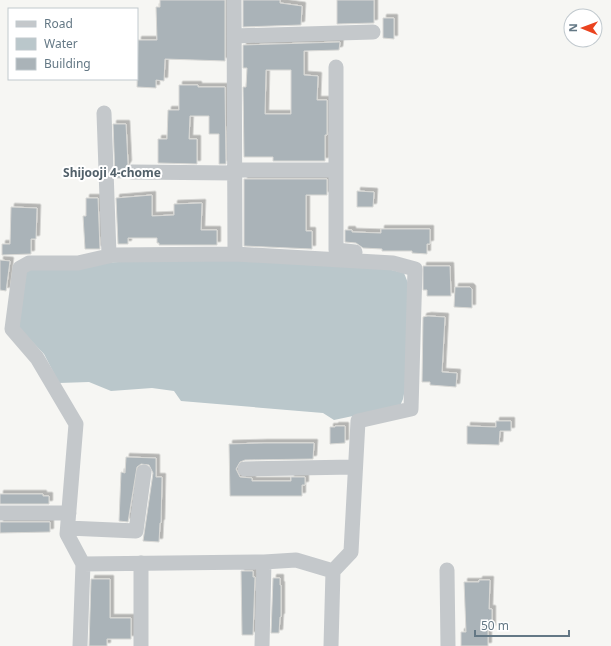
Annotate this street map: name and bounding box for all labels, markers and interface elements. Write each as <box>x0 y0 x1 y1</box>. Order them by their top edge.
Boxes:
legend <box>8 8 138 80</box>
north arrow <box>563 8 603 48</box>
text: Road <box>44 15 73 32</box>
text: N <box>565 23 580 32</box>
text: Water <box>44 35 78 52</box>
text: Building <box>44 55 91 72</box>
district label: Shijooji 4-chome <box>63 164 161 181</box>
scale bar <box>475 612 569 638</box>
text: 50 m <box>481 617 509 634</box>

